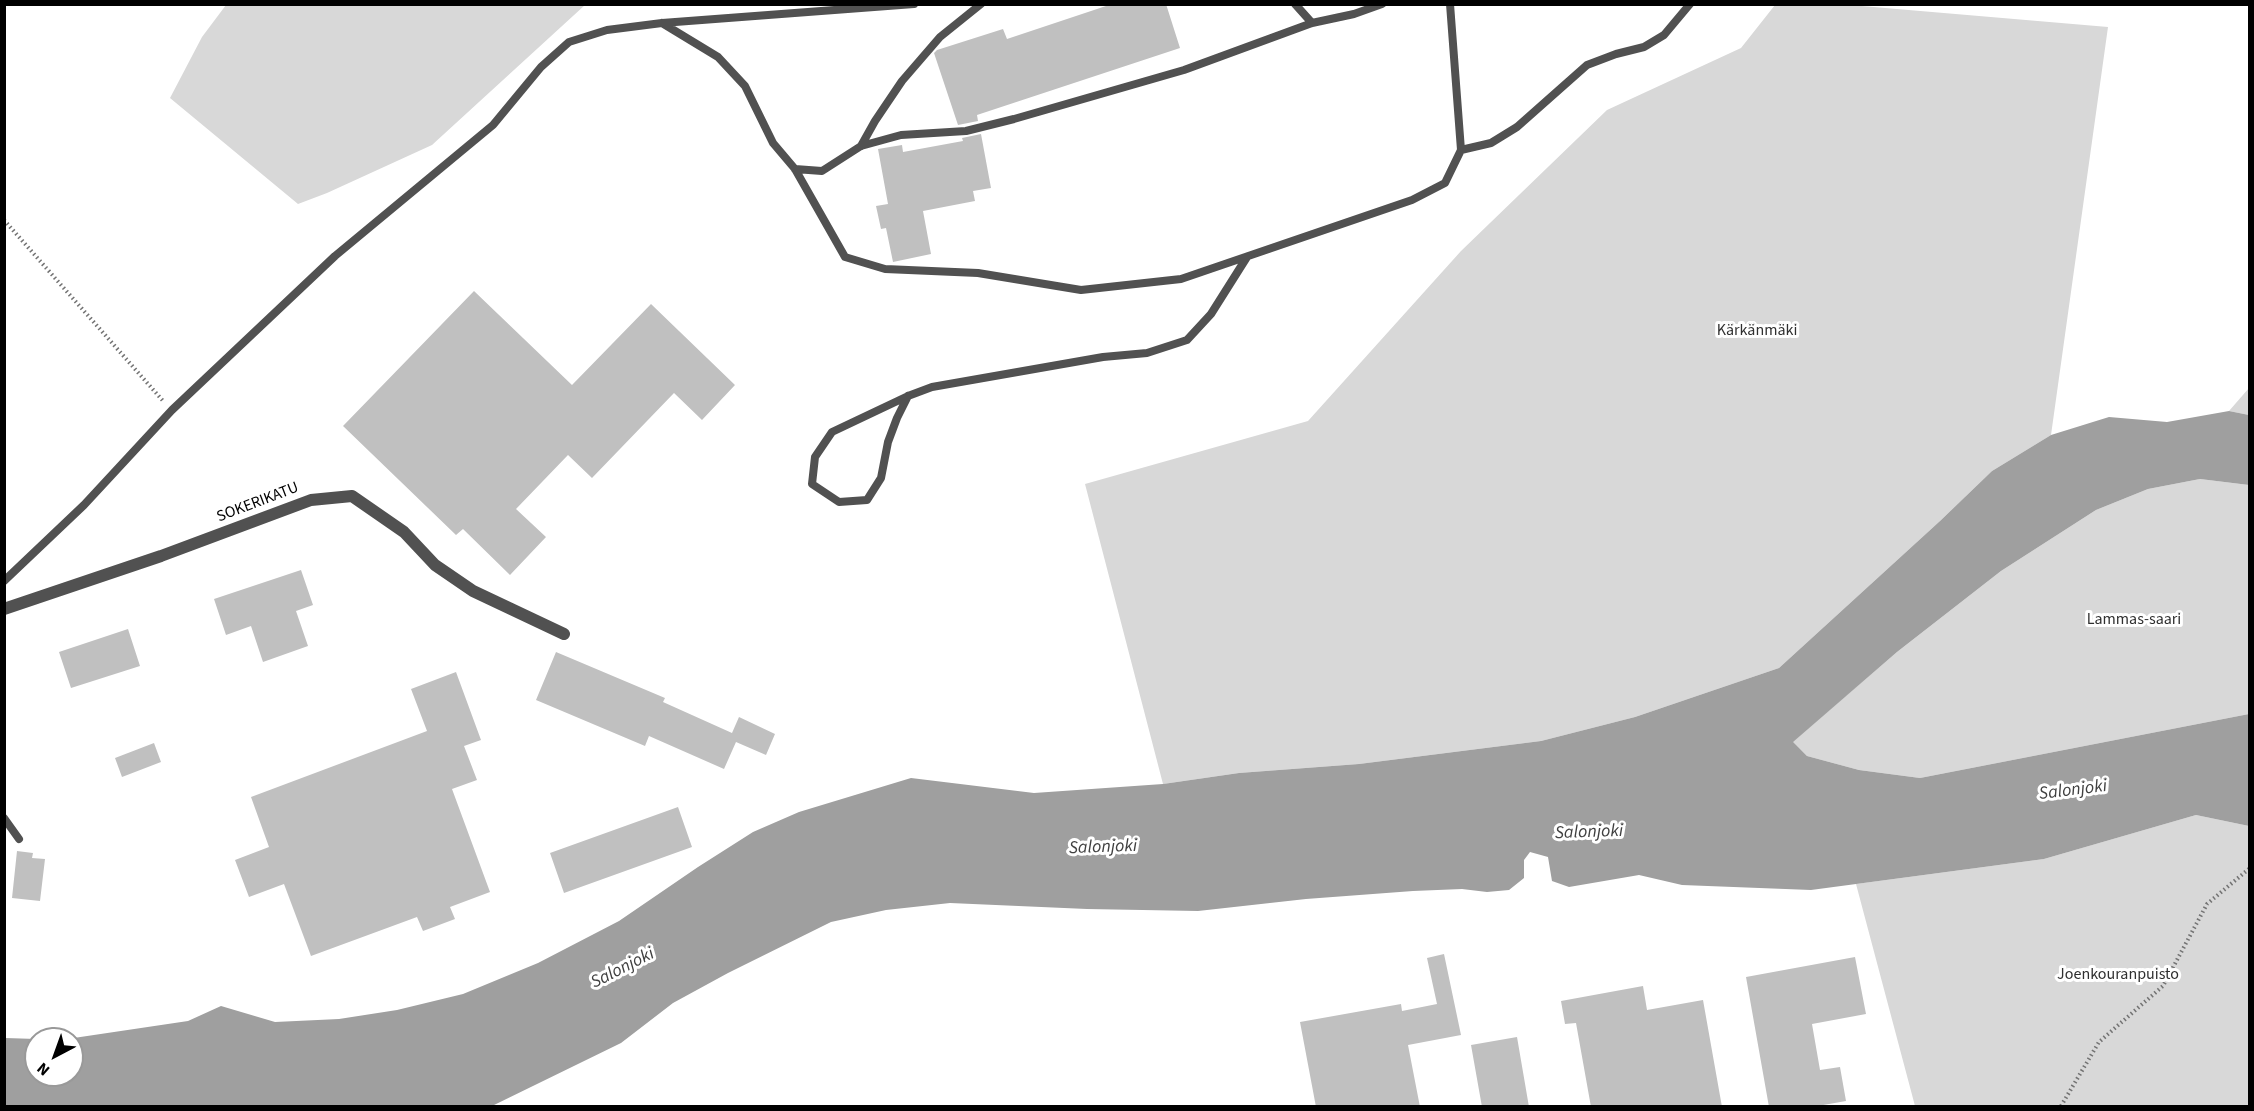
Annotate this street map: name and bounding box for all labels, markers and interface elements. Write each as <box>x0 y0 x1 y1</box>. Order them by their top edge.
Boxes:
park label: Kärkänmäki <box>1717 321 1797 341</box>
street label: SOKERIKATU <box>214 479 302 527</box>
park label: Lammas-saari <box>2087 610 2181 630</box>
water label: Salonjoki <box>2038 776 2108 806</box>
water label: Salonjoki <box>1554 821 1624 845</box>
water label: Salonjoki <box>1068 836 1138 860</box>
water label: Salonjoki <box>588 944 658 994</box>
park label: Joenkouranpuisto <box>2057 965 2179 985</box>
north arrow <box>24 1027 84 1087</box>
text: N <box>32 1057 55 1081</box>

